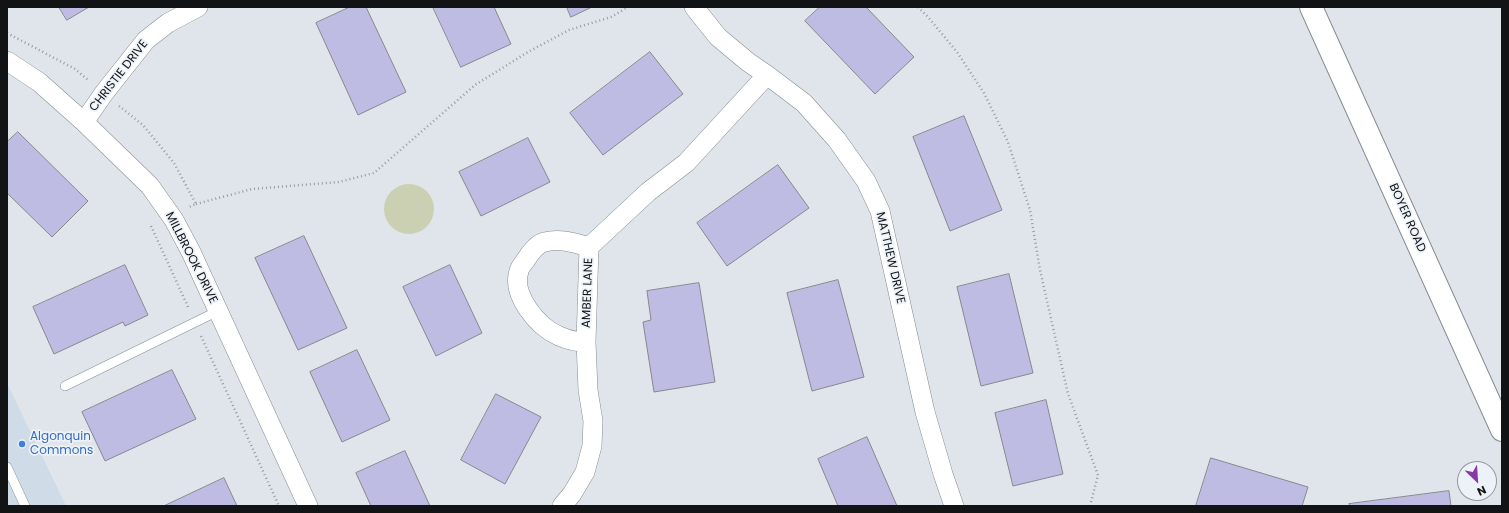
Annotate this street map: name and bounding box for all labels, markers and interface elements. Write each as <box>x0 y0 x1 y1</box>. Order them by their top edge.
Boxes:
street label: CHRISTIE DRIVE <box>87 37 151 115</box>
street label: BOYER ROAD <box>1385 181 1429 255</box>
street label: MILLBROOK DRIVE <box>162 210 220 306</box>
street label: MATTHEW DRIVE <box>872 211 908 305</box>
street label: AMBER LANE <box>580 258 596 328</box>
place label: Algonquin Commons <box>30 430 93 458</box>
marker: Algonquin Commons <box>17 439 27 449</box>
north arrow <box>1457 461 1497 501</box>
text: N <box>1475 482 1489 500</box>

